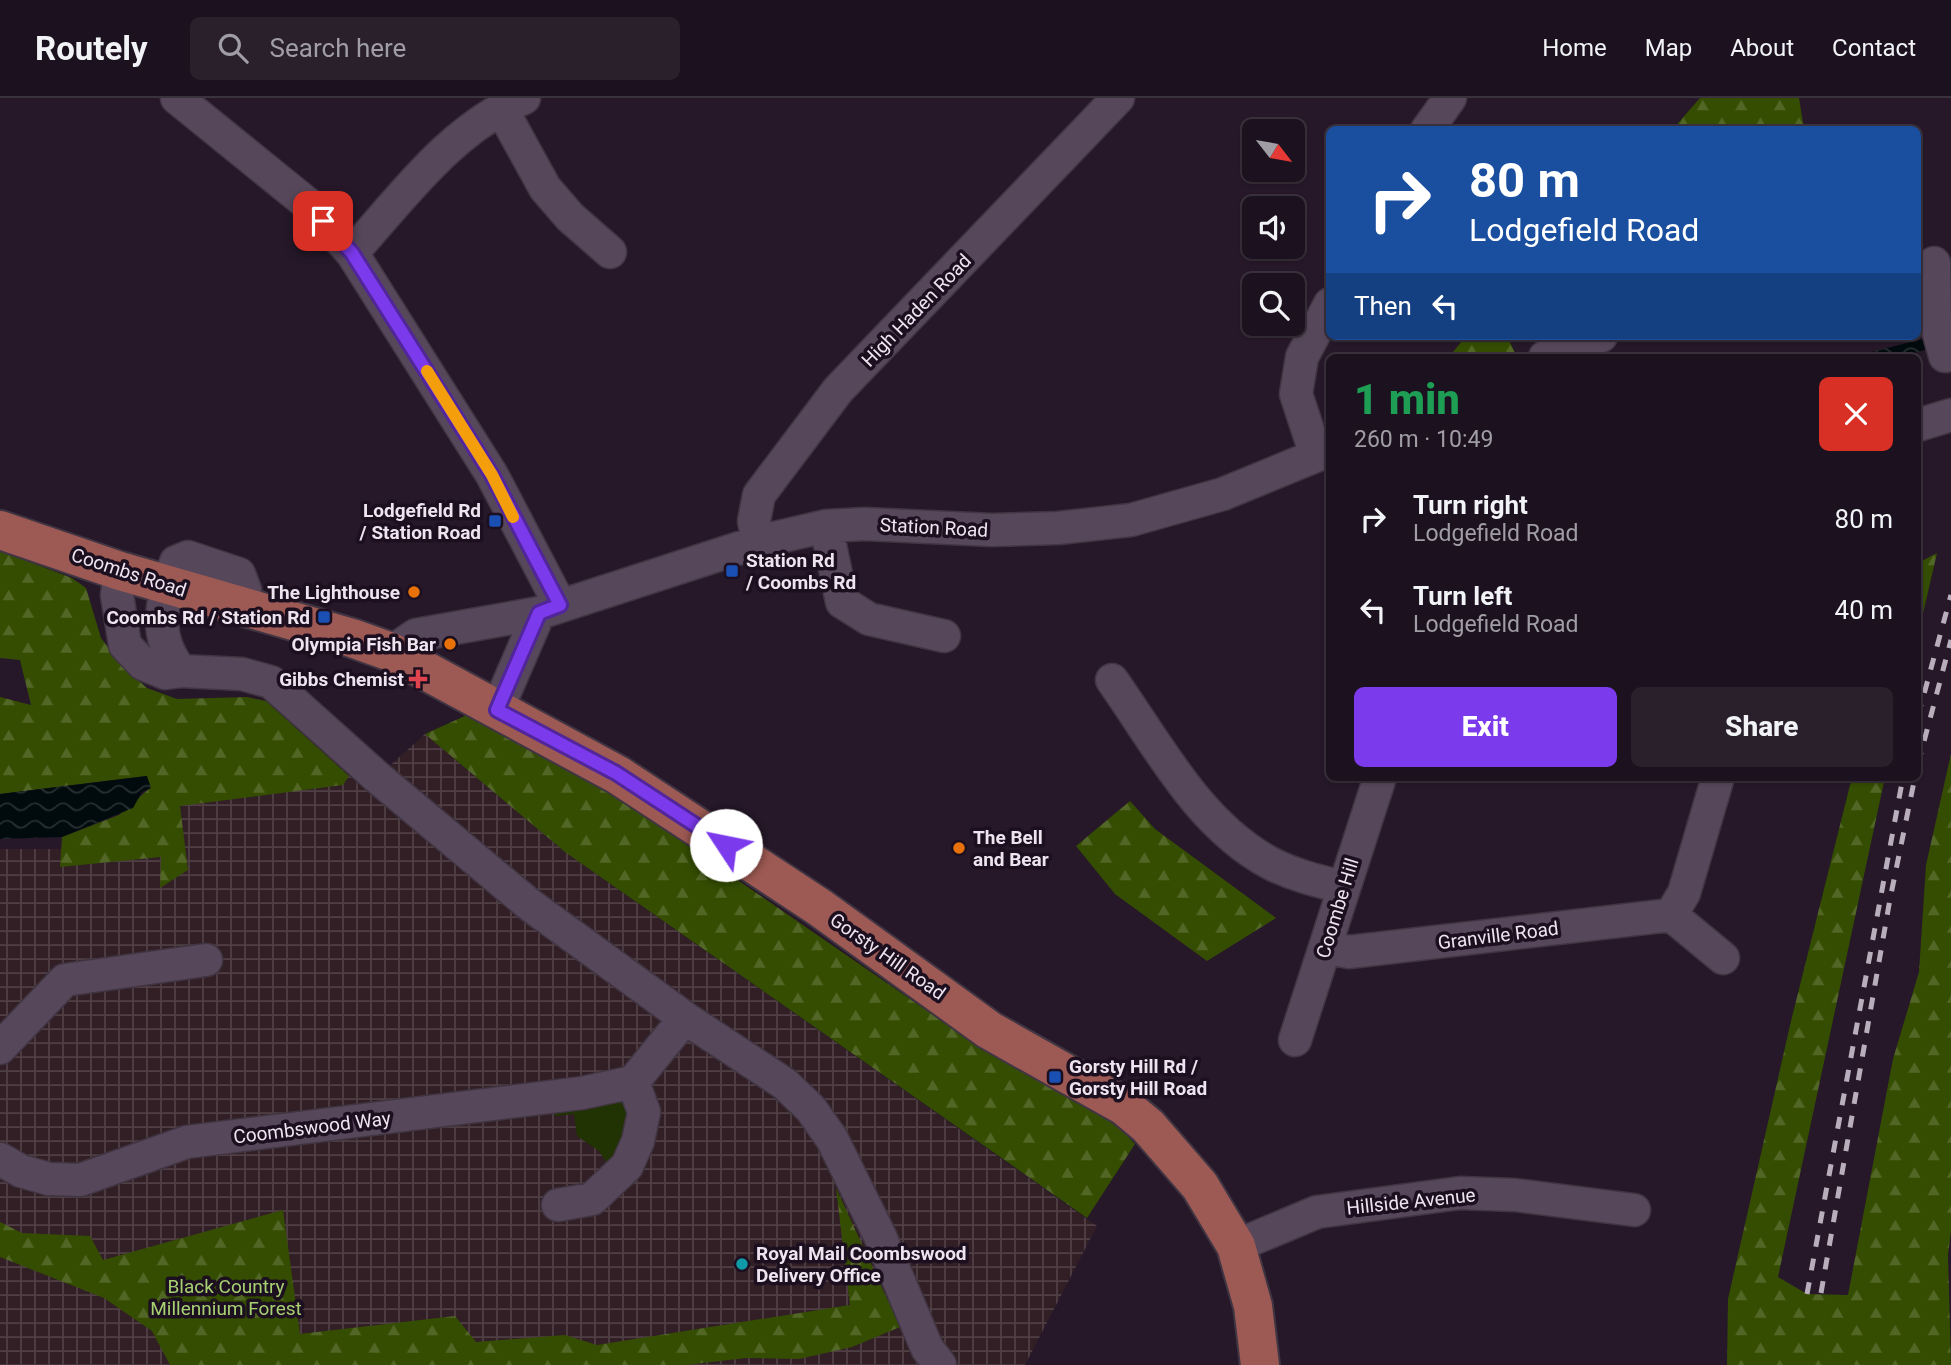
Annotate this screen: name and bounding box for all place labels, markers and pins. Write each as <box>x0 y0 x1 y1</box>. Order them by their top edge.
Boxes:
pin <box>293 191 353 251</box>
place label: Lodgefield Rd / Station Road <box>359 499 481 544</box>
marker: Lodgefield Rd / Station Road <box>487 513 503 529</box>
place label: Station Rd / Coombs Rd <box>745 549 856 594</box>
marker: Station Rd / Coombs Rd <box>724 563 740 579</box>
place label: The Lighthouse <box>267 581 400 604</box>
marker: The Lighthouse <box>406 584 422 600</box>
place label: Coombs Rd / Station Rd <box>106 606 310 629</box>
marker: Coombs Rd / Station Rd <box>316 609 332 625</box>
place label: Olympia Fish Bar <box>291 633 436 656</box>
marker: Olympia Fish Bar <box>442 636 458 652</box>
place label: Gibbs Chemist <box>279 668 405 691</box>
marker: Gibbs Chemist <box>410 671 426 687</box>
place label: The Bell and Bear <box>973 826 1049 871</box>
marker: The Bell and Bear <box>951 840 967 856</box>
place label: Gorsty Hill Rd / Gorsty Hill Road <box>1069 1055 1207 1100</box>
marker: Gorsty Hill Rd / Gorsty Hill Road <box>1047 1069 1063 1085</box>
place label: Royal Mail Coombswood Delivery Office <box>756 1242 967 1287</box>
marker: Royal Mail Coombswood Delivery Office <box>734 1256 750 1272</box>

